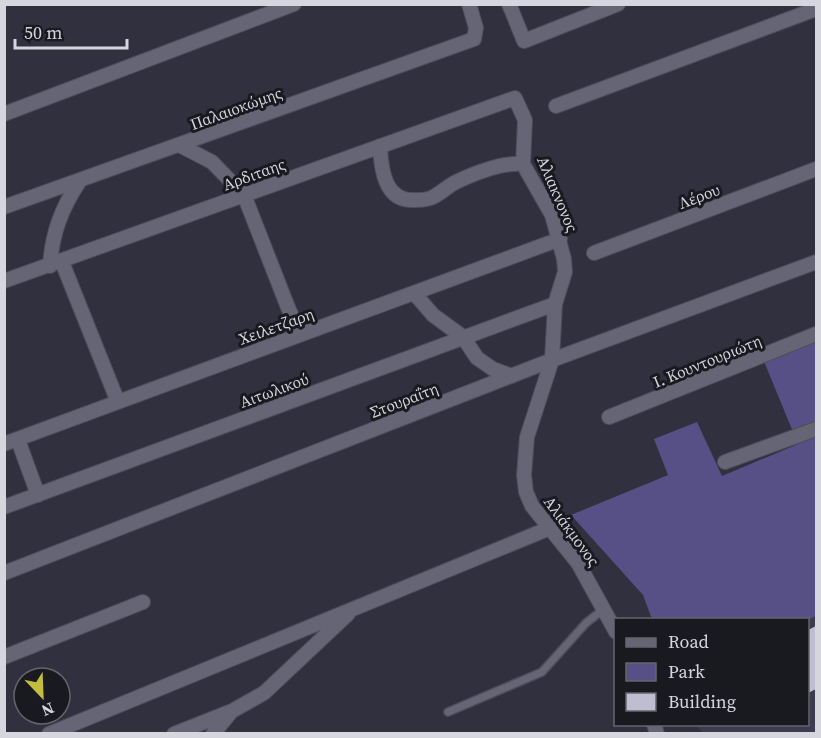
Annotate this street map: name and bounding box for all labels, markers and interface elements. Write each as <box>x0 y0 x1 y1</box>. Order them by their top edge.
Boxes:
scale bar <box>15 12 128 50</box>
text: 50 m <box>24 20 62 45</box>
street label: Παλαιοκώμης <box>187 81 285 135</box>
street label: Αρδιταης <box>220 153 288 195</box>
street label: Αλιακνονος <box>532 153 584 235</box>
street label: Λέρου <box>675 178 723 214</box>
street label: Χειλετζαρη <box>235 302 317 350</box>
street label: Ι. Κουντουριώτη <box>650 329 764 393</box>
street label: Αιτωλικού <box>236 367 312 413</box>
street label: Στουραΐτη <box>367 377 441 423</box>
street label: Αλιάκμονος <box>539 491 605 571</box>
legend <box>614 618 809 726</box>
text: Road <box>668 629 709 654</box>
text: Park <box>668 659 705 684</box>
north arrow <box>12 666 72 726</box>
text: Building <box>668 689 736 714</box>
text: N <box>38 697 58 722</box>

